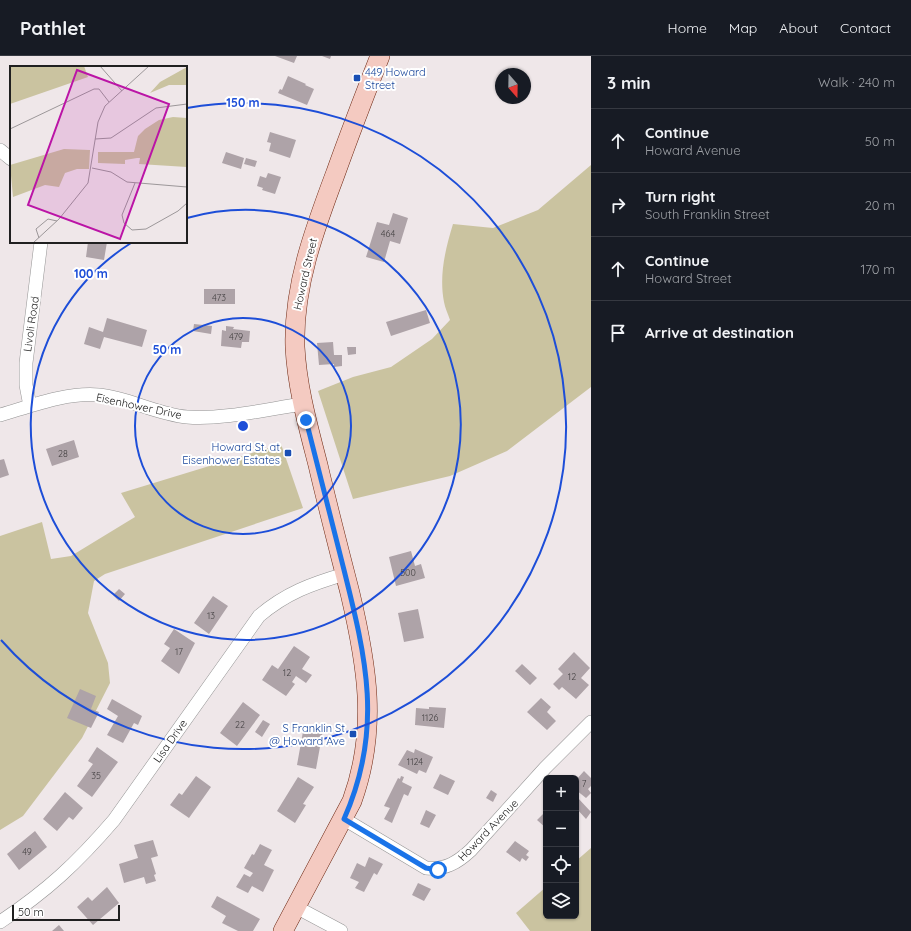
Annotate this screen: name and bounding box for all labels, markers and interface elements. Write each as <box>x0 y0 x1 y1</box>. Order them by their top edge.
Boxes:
text: Pathlet <box>20 16 86 40</box>
text: Home <box>668 19 707 37</box>
text: Map <box>729 19 757 37</box>
text: About <box>779 19 818 37</box>
text: Contact <box>840 19 891 37</box>
place label: 449 Howard Street <box>365 65 426 92</box>
inset map <box>10 66 187 243</box>
north arrow <box>495 68 531 104</box>
text: 3 min <box>607 72 651 93</box>
marker: 449 Howard Street <box>352 73 362 83</box>
text: Walk · 240 m <box>818 74 895 90</box>
text: 150 m <box>226 95 260 110</box>
text: Continue <box>645 123 709 142</box>
icon: ahead <box>607 130 629 152</box>
text: 50 m <box>865 133 895 149</box>
text: Howard Avenue <box>645 142 741 158</box>
text: Turn right <box>645 187 716 206</box>
icon: right <box>607 194 629 216</box>
text: 20 m <box>865 197 895 213</box>
text: South Franklin Street <box>645 206 770 222</box>
house number: 464 <box>381 228 395 239</box>
street label: Howard Street <box>290 236 320 311</box>
text: Continue <box>645 251 709 270</box>
icon: ahead <box>607 258 629 280</box>
text: 170 m <box>860 261 895 277</box>
text: 100 m <box>74 266 108 281</box>
text: Howard Street <box>645 270 732 286</box>
house number: 473 <box>212 292 226 303</box>
street label: Livoli Road <box>20 295 42 353</box>
icon: arrive <box>607 322 629 344</box>
text: Arrive at destination <box>645 323 794 342</box>
house number: 479 <box>229 331 243 342</box>
text: 50 m <box>153 342 181 357</box>
street label: Eisenhower Drive <box>95 390 183 422</box>
route end <box>297 411 315 429</box>
centre of rings <box>236 419 250 433</box>
place label: Howard St. at Eisenhower Estates <box>182 440 280 467</box>
house number: 28 <box>58 448 68 459</box>
marker: Howard St. at Eisenhower Estates <box>283 448 293 458</box>
house number: 500 <box>400 567 416 578</box>
house number: 13 <box>207 610 215 621</box>
house number: 17 <box>175 646 183 657</box>
house number: 12 <box>283 667 291 678</box>
house number: 12 <box>568 671 576 682</box>
house number: 1126 <box>422 712 438 723</box>
street label: Lisa Drive <box>150 717 190 765</box>
house number: 22 <box>235 719 245 730</box>
place label: S Franklin St @ Howard Ave <box>269 721 345 748</box>
marker: S Franklin St @ Howard Ave <box>348 729 358 739</box>
house number: 1124 <box>407 756 423 767</box>
house number: 35 <box>91 770 101 781</box>
map controls <box>543 775 579 919</box>
button: + <box>543 775 579 811</box>
house number: 7 <box>582 778 587 789</box>
street label: Howard Avenue <box>455 796 521 864</box>
button: − <box>543 811 579 847</box>
house number: 49 <box>22 846 32 857</box>
button: locate <box>543 847 579 883</box>
route start <box>429 861 447 879</box>
button: layers <box>543 883 579 919</box>
scale bar <box>12 903 120 922</box>
text: 50 m <box>18 905 44 919</box>

